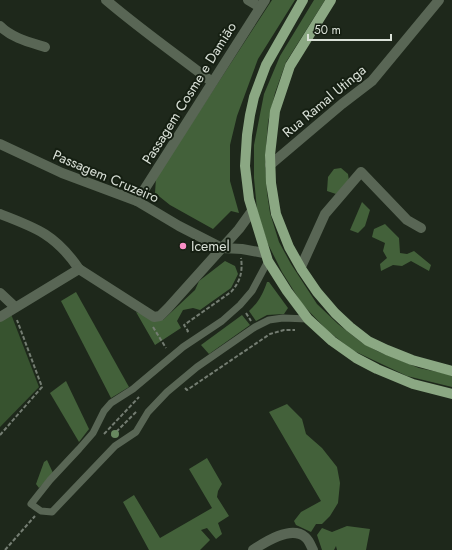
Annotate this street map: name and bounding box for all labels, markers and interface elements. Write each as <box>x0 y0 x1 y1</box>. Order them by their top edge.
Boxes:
scale bar <box>308 16 391 42</box>
street label: Passagem Cosme e Damião <box>137 18 241 168</box>
text: 50 m <box>314 21 341 39</box>
street label: Rua Ramal Utinga <box>278 60 370 142</box>
street label: Passagem Cruzeiro <box>50 145 162 207</box>
place label: Icemel <box>191 236 230 256</box>
marker: Icemel <box>178 241 188 251</box>

